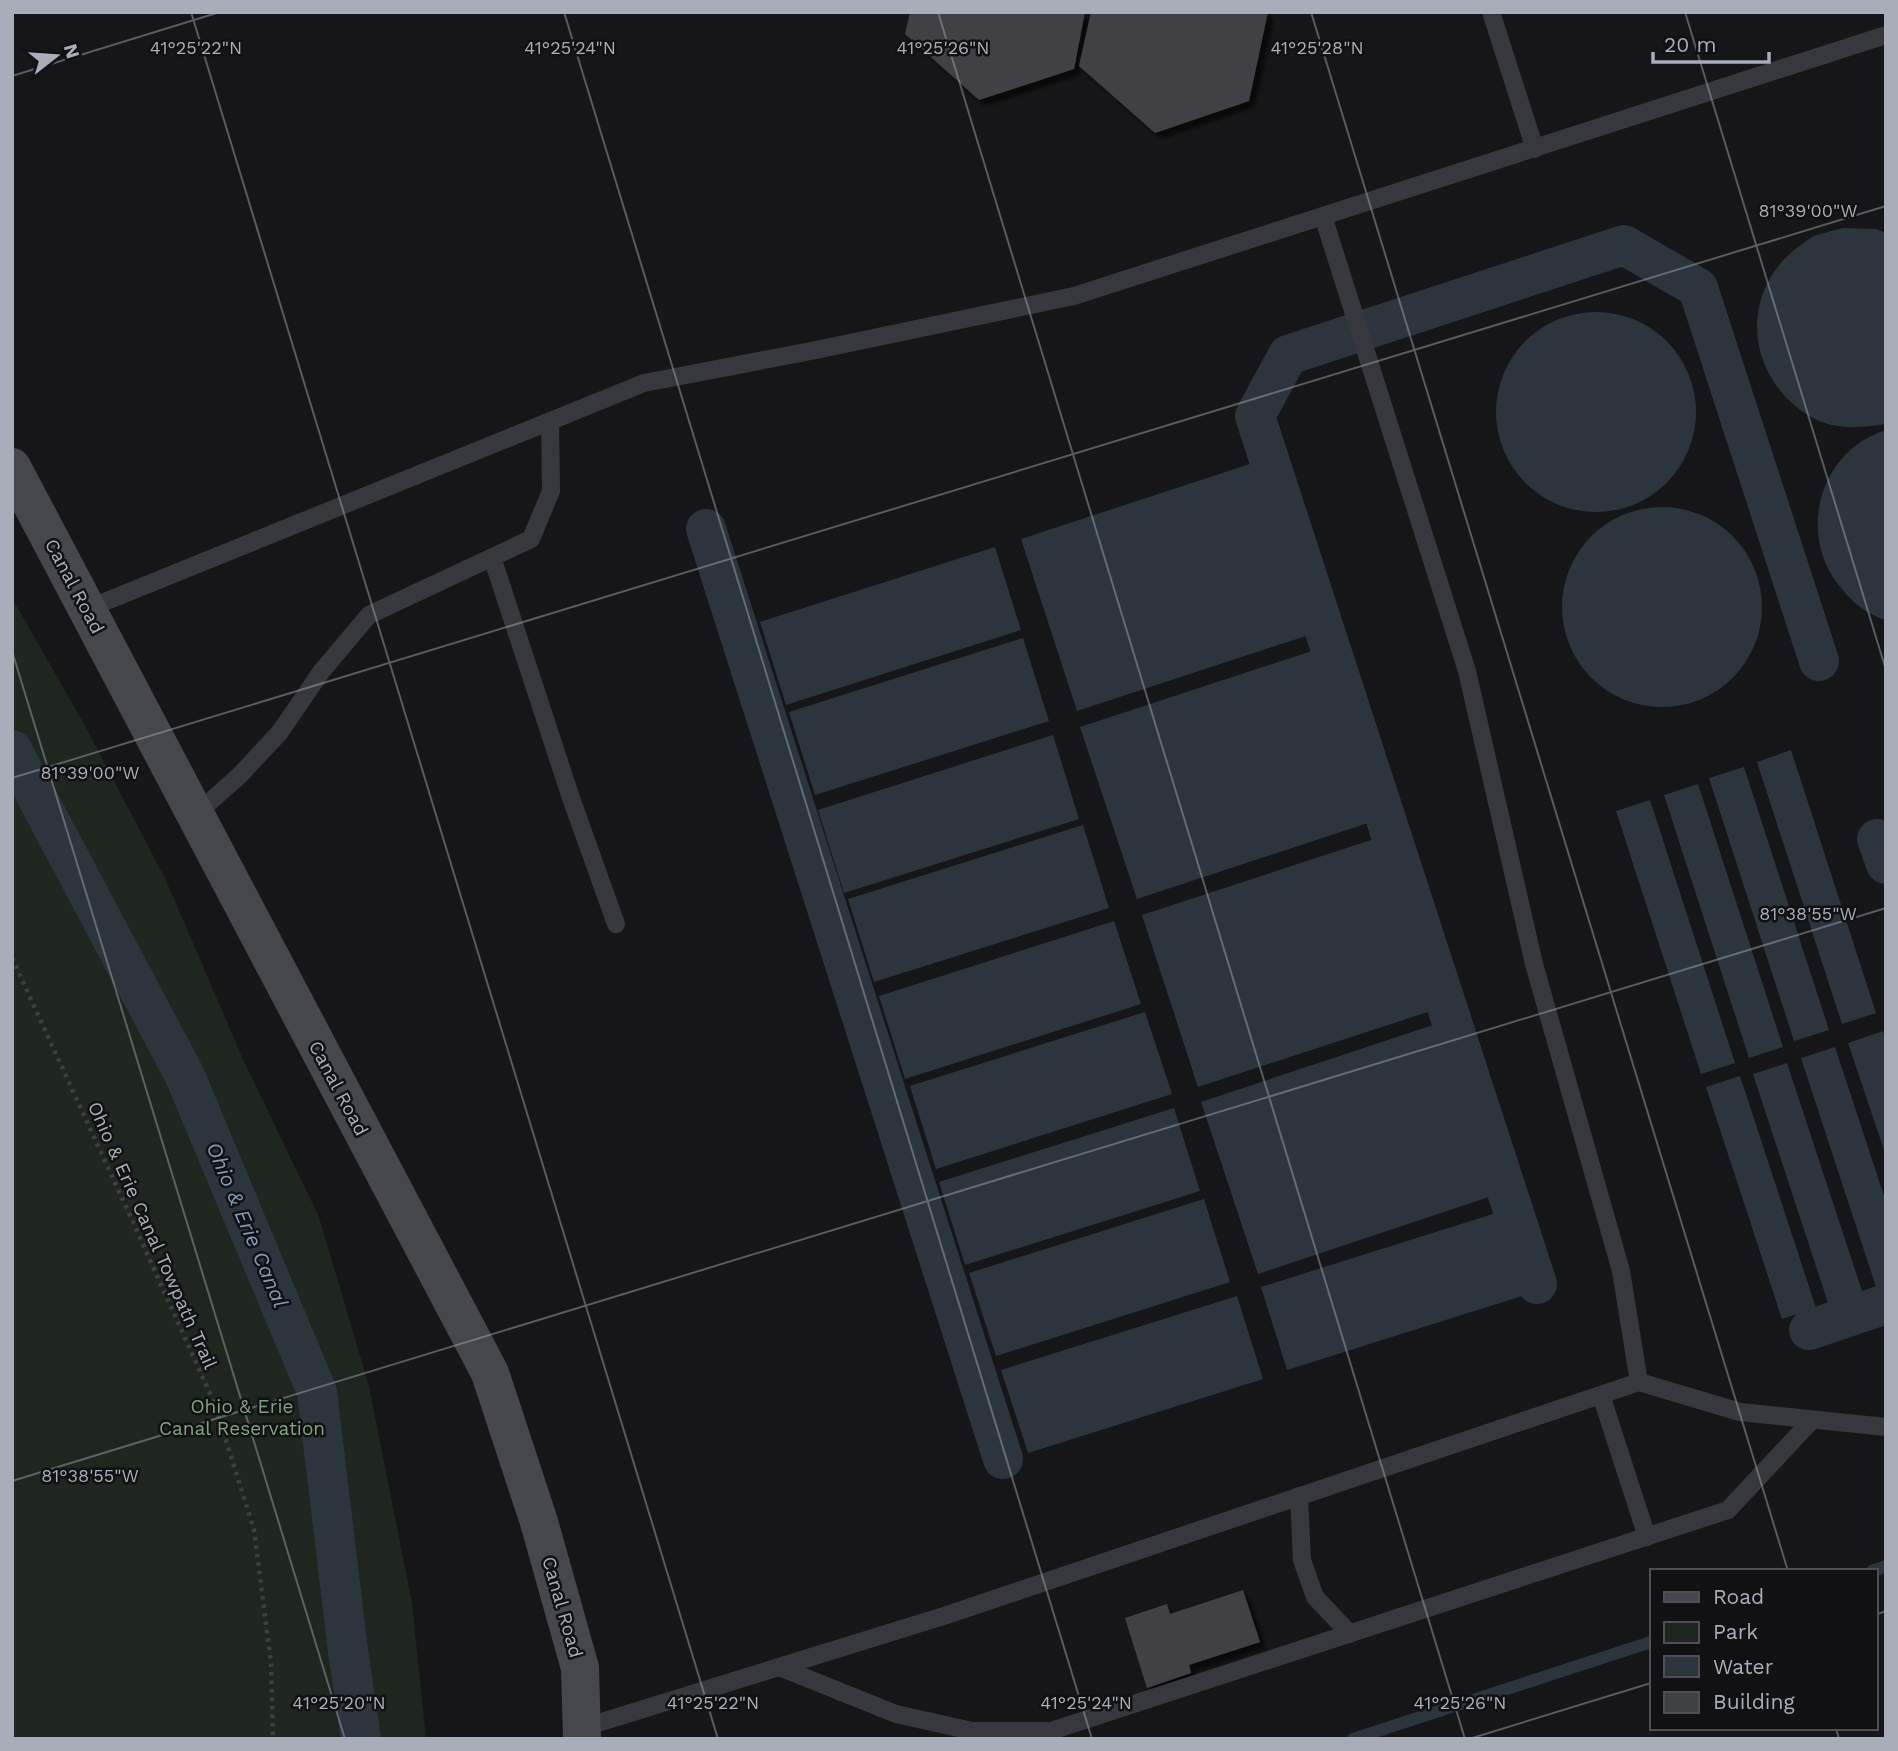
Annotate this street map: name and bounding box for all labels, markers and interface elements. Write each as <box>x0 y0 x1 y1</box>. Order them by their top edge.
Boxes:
north arrow <box>21 21 91 91</box>
scale bar <box>1653 21 1769 65</box>
text: 20 m <box>1664 32 1716 57</box>
text: 41°25'22"N <box>150 37 242 58</box>
text: 41°25'24"N <box>524 37 616 58</box>
text: 41°25'26"N <box>896 37 990 58</box>
text: 41°25'28"N <box>1270 37 1364 58</box>
text: N <box>59 41 85 61</box>
text: 81°39'00"W <box>1758 200 1858 221</box>
street label: Canal Road <box>40 535 109 638</box>
text: 81°39'00"W <box>40 762 140 783</box>
text: 81°38'55"W <box>1759 903 1857 924</box>
street label: Canal Road <box>304 1037 373 1140</box>
street label: Ohio & Erie Canal Towpath Trail <box>83 1098 222 1373</box>
water label: Ohio & Erie Canal <box>201 1138 294 1311</box>
park label: Ohio & Erie Canal Reservation <box>159 1395 325 1440</box>
text: 81°38'55"W <box>41 1465 139 1486</box>
street label: Canal Road <box>537 1554 588 1660</box>
legend <box>1650 1569 1877 1730</box>
text: Road <box>1713 1584 1764 1609</box>
text: Park <box>1713 1619 1758 1644</box>
text: Water <box>1713 1654 1774 1679</box>
text: Building <box>1713 1689 1795 1714</box>
text: 41°25'20"N <box>292 1692 386 1713</box>
text: 41°25'22"N <box>667 1692 759 1713</box>
text: 41°25'24"N <box>1040 1692 1132 1713</box>
text: 41°25'26"N <box>1413 1692 1507 1713</box>

